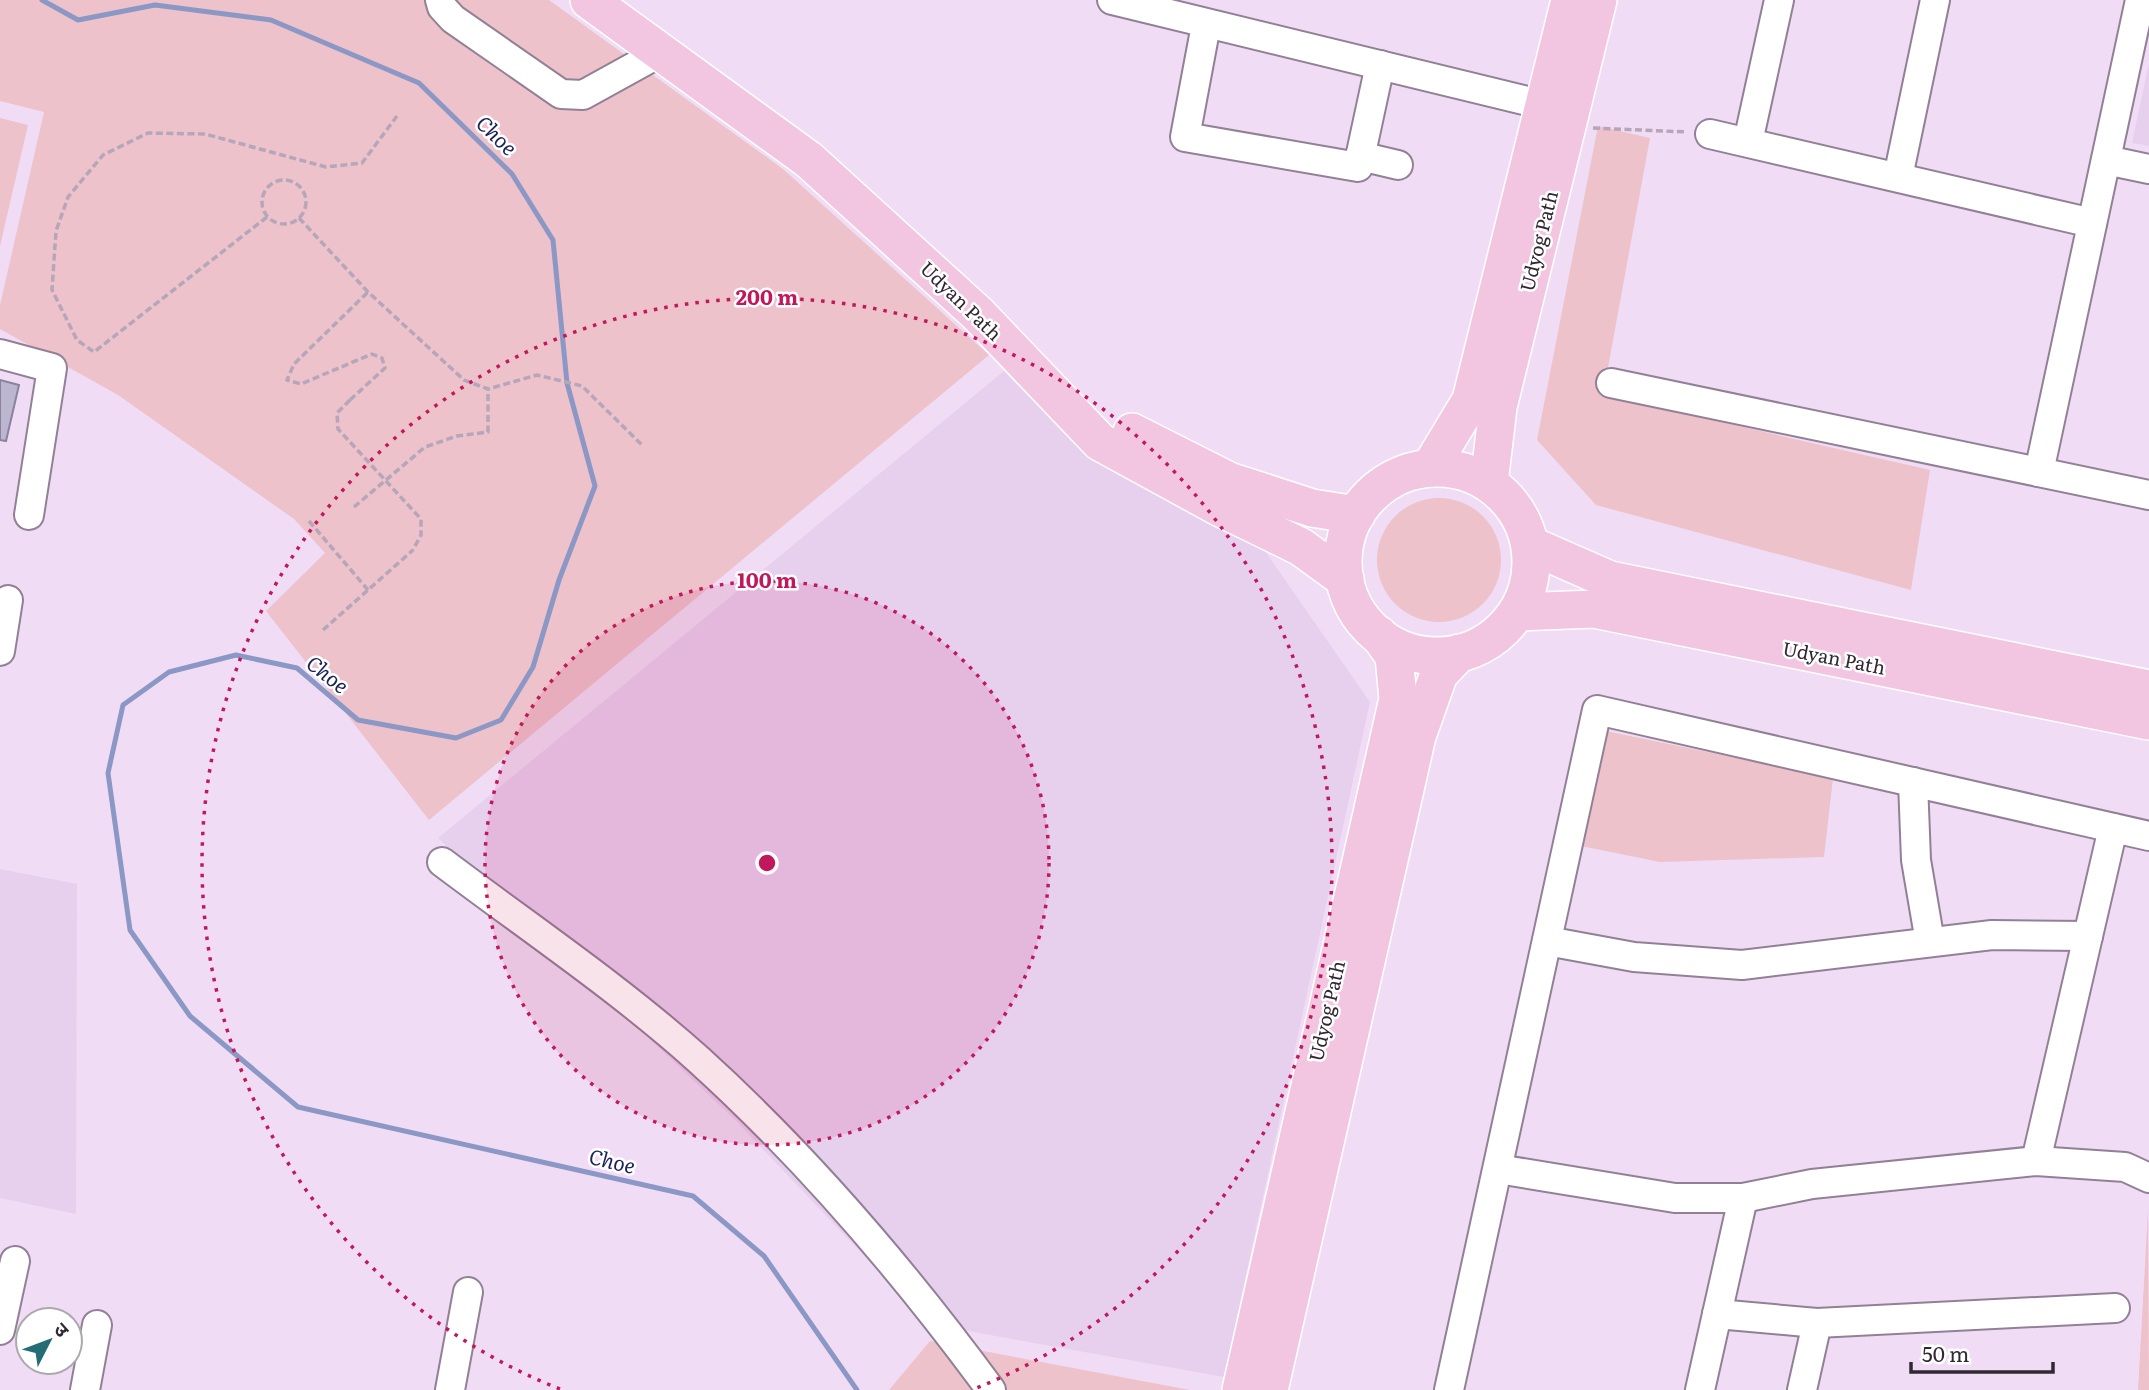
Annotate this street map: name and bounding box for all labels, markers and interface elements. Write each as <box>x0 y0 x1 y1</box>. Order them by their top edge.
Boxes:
water label: Choe <box>470 107 525 161</box>
street label: Udyog Path <box>1512 187 1564 294</box>
street label: Udyan Path <box>915 254 1009 347</box>
text: 200 m <box>736 280 798 311</box>
text: 100 m <box>737 563 797 594</box>
street label: Udyan Path <box>1780 633 1888 681</box>
water label: Choe <box>301 647 356 700</box>
centre of rings <box>755 851 779 875</box>
street label: Udyog Path <box>1301 957 1351 1064</box>
water label: Choe <box>586 1139 639 1180</box>
north arrow <box>14 1306 84 1376</box>
text: उ <box>48 1315 77 1343</box>
scale bar <box>1911 1330 2053 1374</box>
text: 50 m <box>1922 1337 1969 1368</box>

